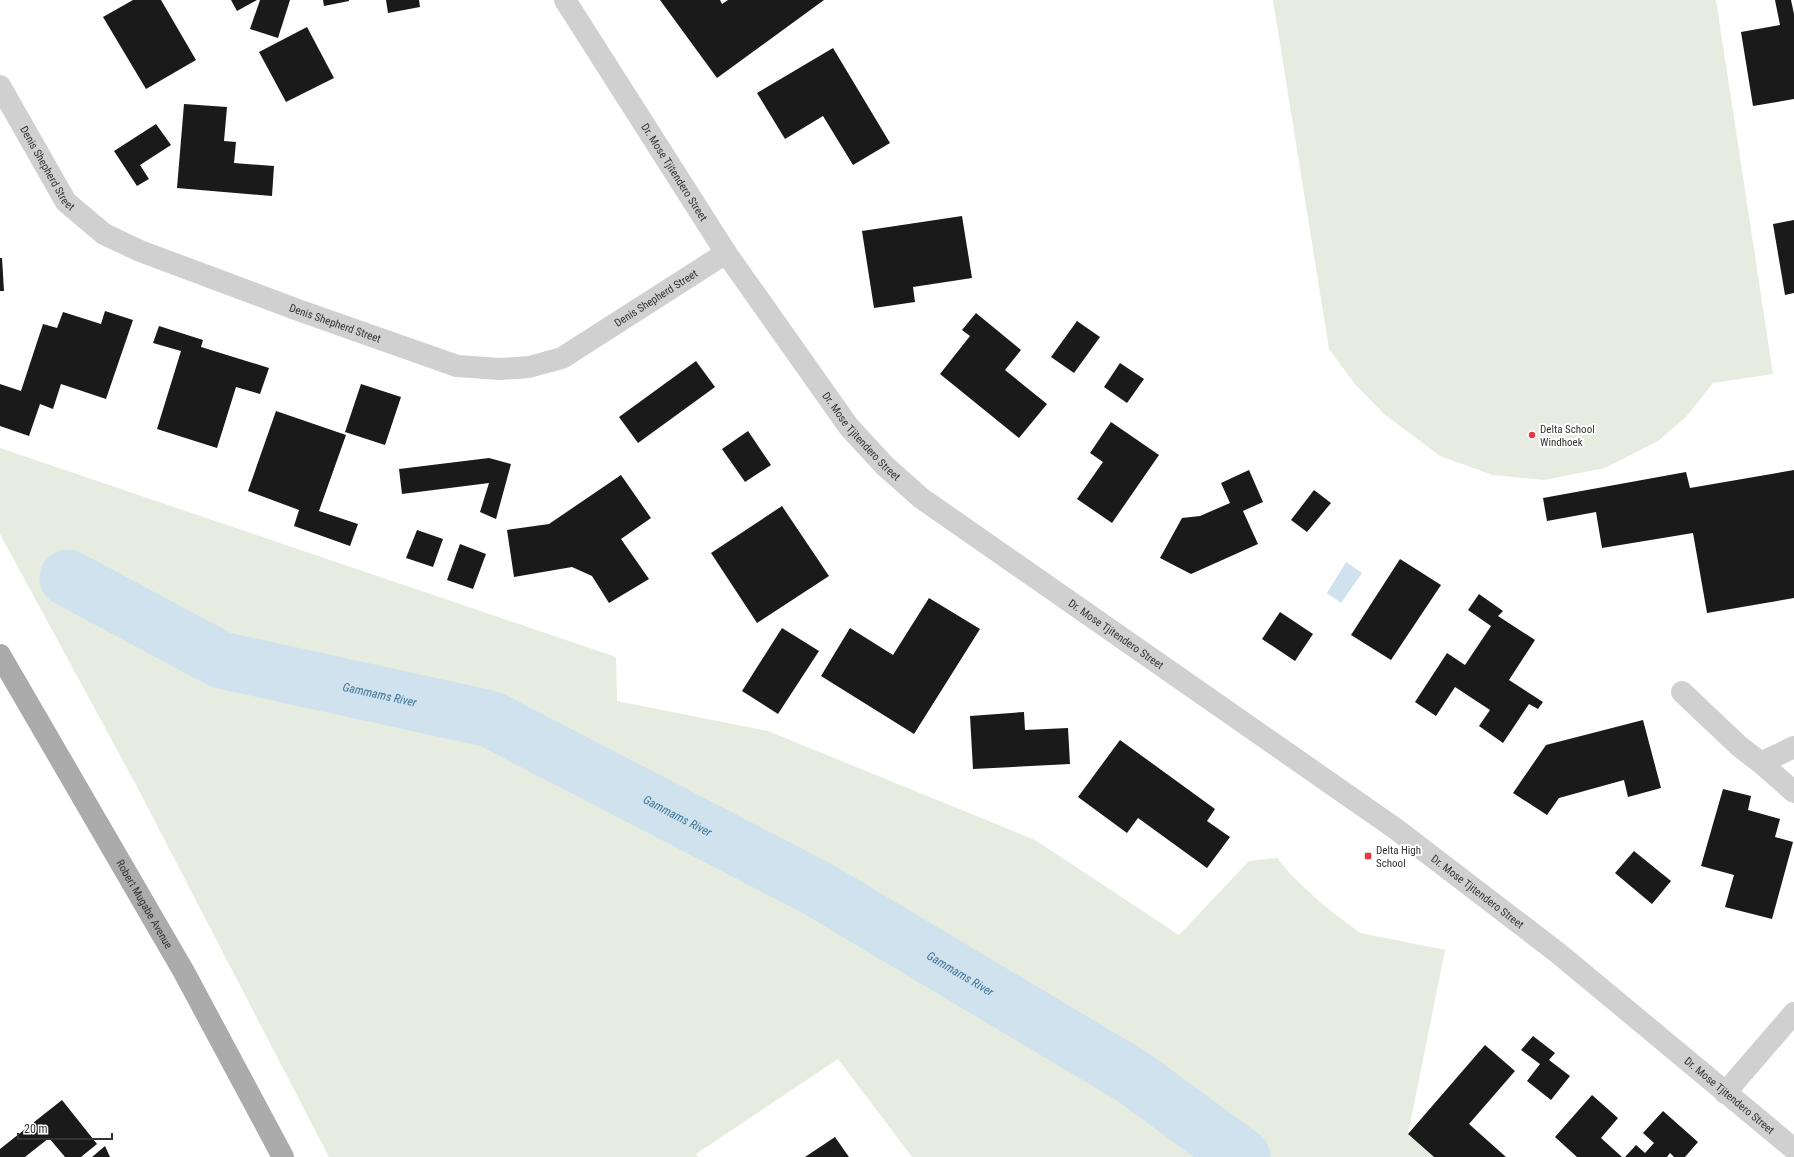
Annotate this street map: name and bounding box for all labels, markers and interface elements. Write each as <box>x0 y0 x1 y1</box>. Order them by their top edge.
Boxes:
street label: Dr. Mose Tjitendero Street <box>639 121 710 223</box>
street label: Denis Shepherd Street <box>18 124 77 213</box>
street label: Denis Shepherd Street <box>612 267 700 329</box>
street label: Denis Shepherd Street <box>288 301 383 345</box>
street label: Dr. Mose Tjitendero Street <box>820 389 903 483</box>
place label: Delta School Windhoek <box>1540 423 1595 449</box>
marker: Delta School Windhoek <box>1527 430 1537 440</box>
street label: Dr. Mose Tjitendero Street <box>1066 596 1166 672</box>
water label: Gammams River <box>341 680 418 710</box>
water label: Gammams River <box>641 793 714 840</box>
place label: Delta High School <box>1376 844 1421 870</box>
marker: Delta High School <box>1363 851 1373 861</box>
street label: Dr. Mose Tjitendero Street <box>1429 852 1526 931</box>
street label: Robert Mugabe Avenue <box>114 857 175 951</box>
water label: Gammams River <box>924 949 996 999</box>
street label: Dr. Mose Tjitendero Street <box>1682 1054 1777 1136</box>
scale bar <box>18 1115 112 1141</box>
text: 20 m <box>24 1122 48 1136</box>

